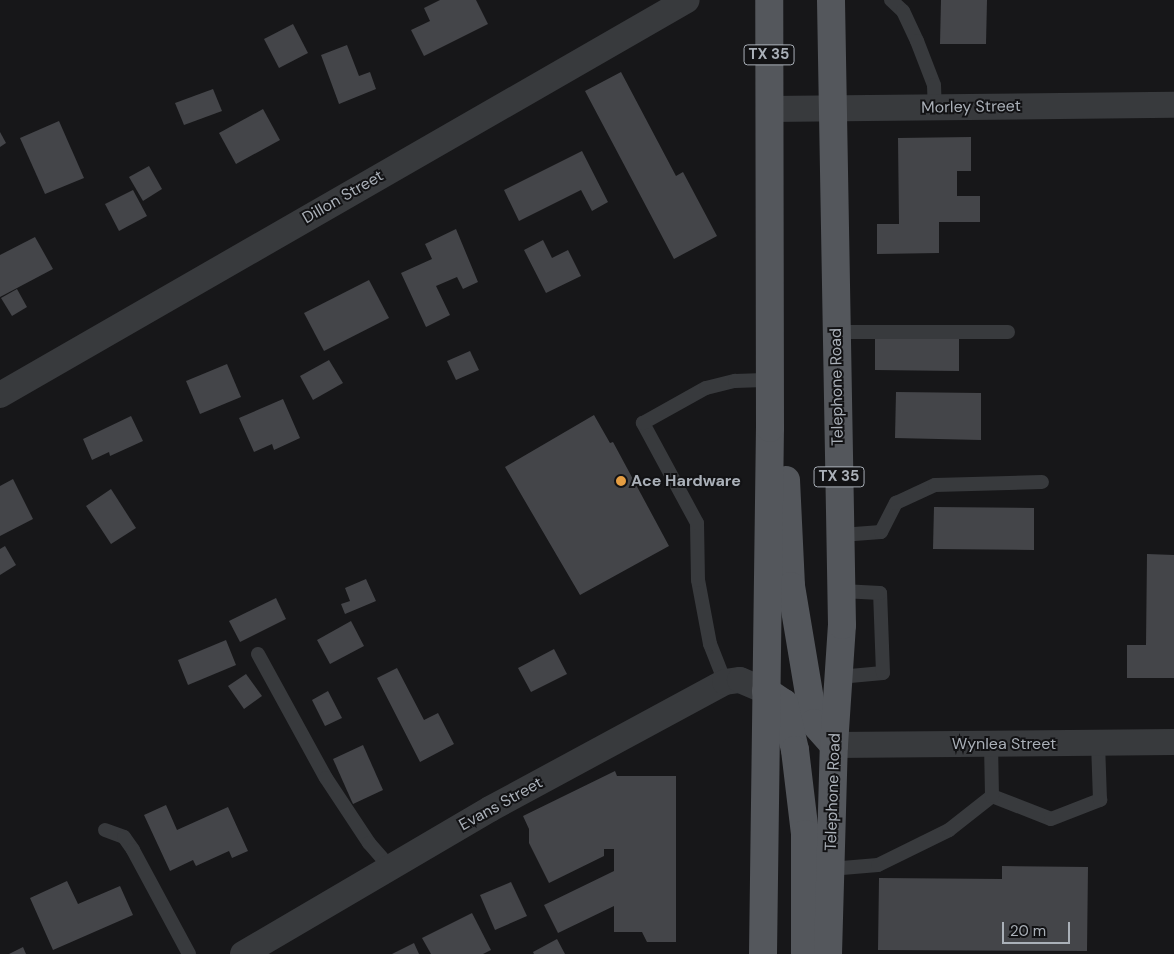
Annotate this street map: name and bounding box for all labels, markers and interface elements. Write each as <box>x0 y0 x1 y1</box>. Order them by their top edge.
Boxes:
road number: TX 35 <box>743 42 795 68</box>
street label: Morley Street <box>921 97 1021 117</box>
street label: Dillon Street <box>299 166 387 228</box>
street label: Telephone Road <box>826 328 848 446</box>
road number: TX 35 <box>813 464 865 490</box>
place label: Ace Hardware <box>631 471 741 491</box>
marker: Ace Hardware <box>615 475 627 487</box>
street label: Telephone Road <box>821 733 845 851</box>
street label: Wynlea Street <box>952 734 1056 754</box>
street label: Evans Street <box>456 773 546 835</box>
scale bar <box>1004 912 1072 944</box>
text: 20 m <box>1010 921 1046 941</box>

